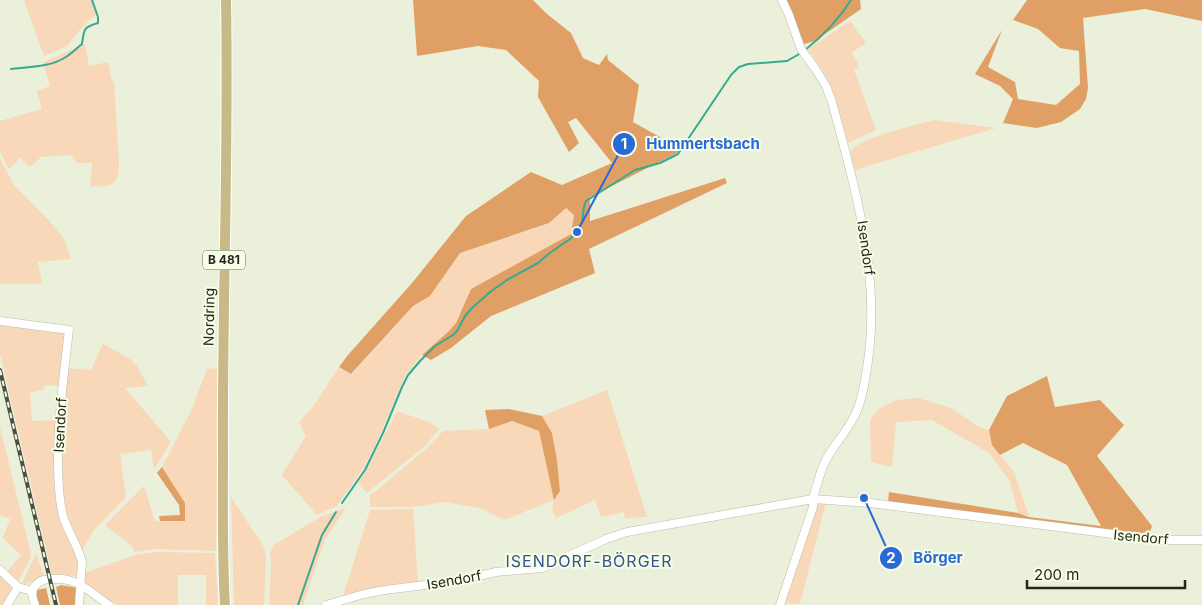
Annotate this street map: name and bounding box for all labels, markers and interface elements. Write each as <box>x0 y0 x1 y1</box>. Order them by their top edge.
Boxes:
callout: Hummertsbach <box>611 129 770 159</box>
text: 1 <box>621 134 627 153</box>
text: Hummertsbach <box>646 134 760 153</box>
street label: Isendorf <box>854 219 879 276</box>
road number: B 481 <box>203 250 245 270</box>
street label: Nordring <box>199 288 218 346</box>
street label: Isendorf <box>50 397 69 453</box>
street label: Isendorf <box>1113 526 1169 547</box>
callout: Börger <box>878 543 973 573</box>
text: 2 <box>886 548 896 567</box>
text: Börger <box>913 548 963 567</box>
district label: ISENDORF-BÖRGER <box>506 551 672 571</box>
scale bar <box>1027 558 1184 590</box>
text: 200 m <box>1034 565 1079 584</box>
street label: Isendorf <box>425 566 483 593</box>

